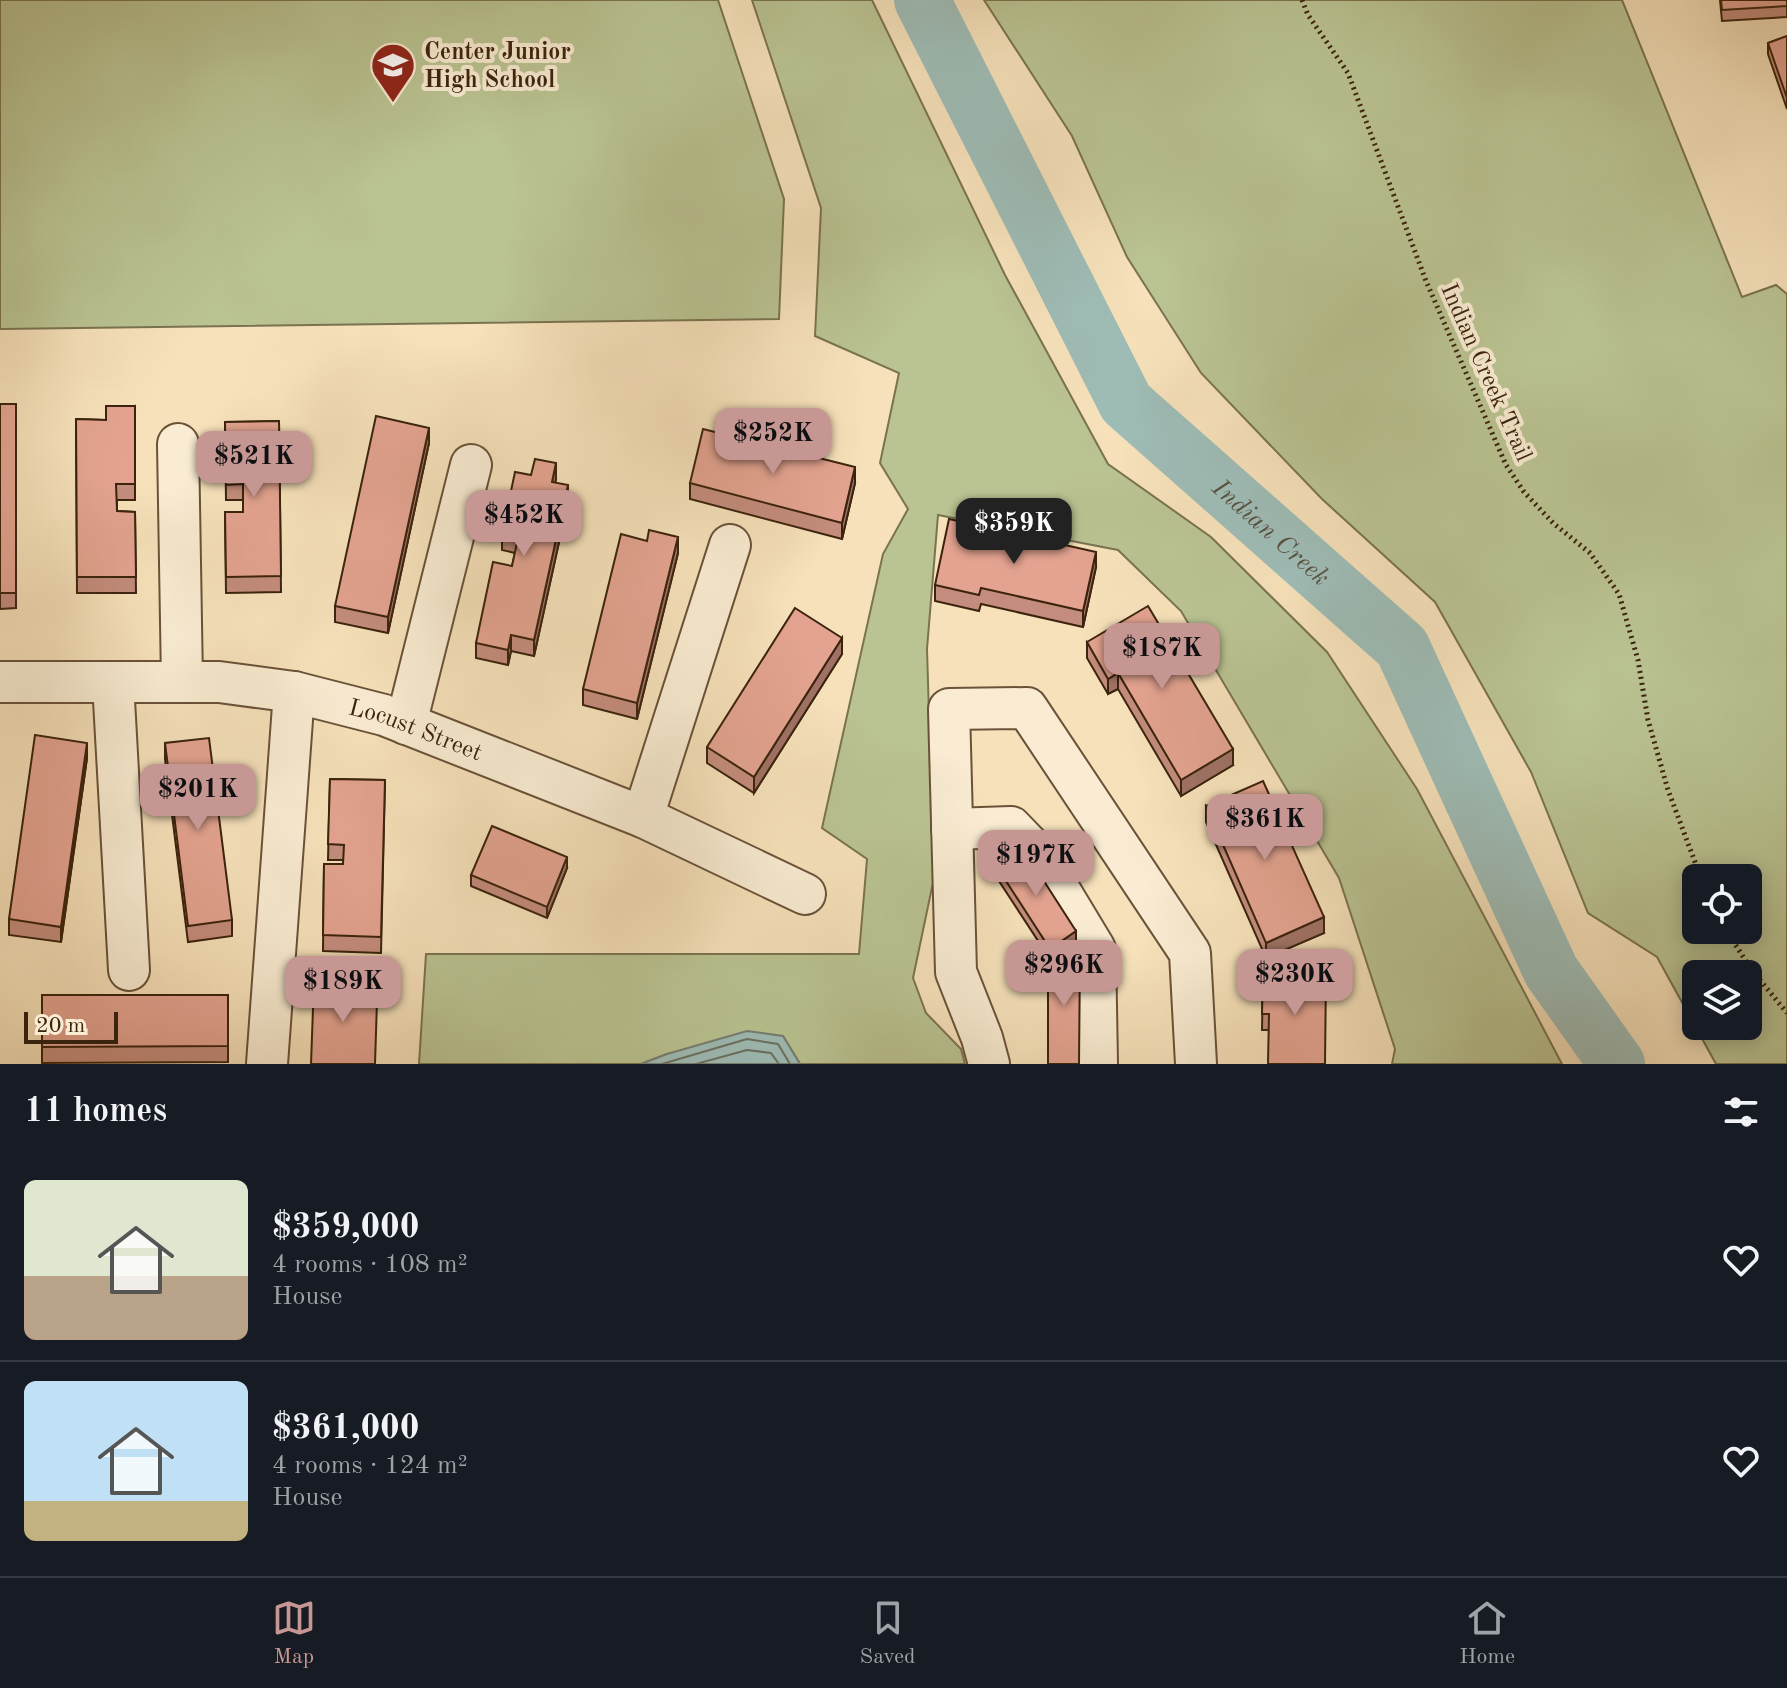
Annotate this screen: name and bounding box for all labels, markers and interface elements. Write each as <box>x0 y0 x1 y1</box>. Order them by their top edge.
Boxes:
school or university icon: Center Junior High School <box>369 41 417 104</box>
place label: Center Junior High School <box>424 41 571 93</box>
street label: Indian Creek Trail <box>1435 280 1535 465</box>
pin: $252K <box>717 408 829 476</box>
text: $252K <box>733 421 813 447</box>
pin: $521K <box>198 431 310 499</box>
text: $521K <box>214 444 294 470</box>
water label: Indian Creek <box>1206 474 1334 591</box>
pin: $452K <box>468 490 580 558</box>
pin: $359K <box>958 498 1070 566</box>
text: $452K <box>484 503 564 529</box>
text: $359K <box>974 511 1054 537</box>
pin: $187K <box>1106 623 1218 691</box>
text: $187K <box>1122 636 1202 662</box>
street label: Locust Street <box>346 696 485 766</box>
pin: $201K <box>142 764 254 832</box>
text: $201K <box>158 777 238 803</box>
pin: $361K <box>1209 794 1321 862</box>
text: $361K <box>1225 807 1305 833</box>
pin: $197K <box>980 830 1092 898</box>
text: $197K <box>996 843 1076 869</box>
map controls <box>1682 864 1762 1040</box>
button: locate <box>1682 864 1762 944</box>
pin: $296K <box>1008 940 1120 1008</box>
pin: $230K <box>1239 949 1351 1017</box>
text: $296K <box>1024 953 1104 979</box>
pin: $189K <box>287 956 399 1024</box>
button: layers <box>1682 960 1762 1040</box>
text: $230K <box>1255 962 1335 988</box>
text: $189K <box>303 969 383 995</box>
scale bar <box>24 1008 118 1044</box>
text: 20 m <box>36 1015 85 1037</box>
icon: filters <box>1719 1090 1763 1134</box>
text: 11 homes <box>24 1095 167 1129</box>
text: $359,000 <box>272 1211 420 1245</box>
icon: home <box>88 1212 184 1308</box>
icon: heart <box>1719 1238 1763 1282</box>
text: 4 rooms · 108 m² <box>272 1252 468 1278</box>
text: House <box>272 1284 343 1310</box>
text: $361,000 <box>272 1412 420 1446</box>
icon: home <box>88 1413 184 1509</box>
icon: heart <box>1719 1439 1763 1483</box>
text: 4 rooms · 124 m² <box>272 1453 468 1479</box>
text: House <box>272 1485 343 1511</box>
tab: Map <box>272 1596 316 1671</box>
tab: Saved <box>860 1596 916 1671</box>
tab: Home <box>1459 1596 1515 1671</box>

